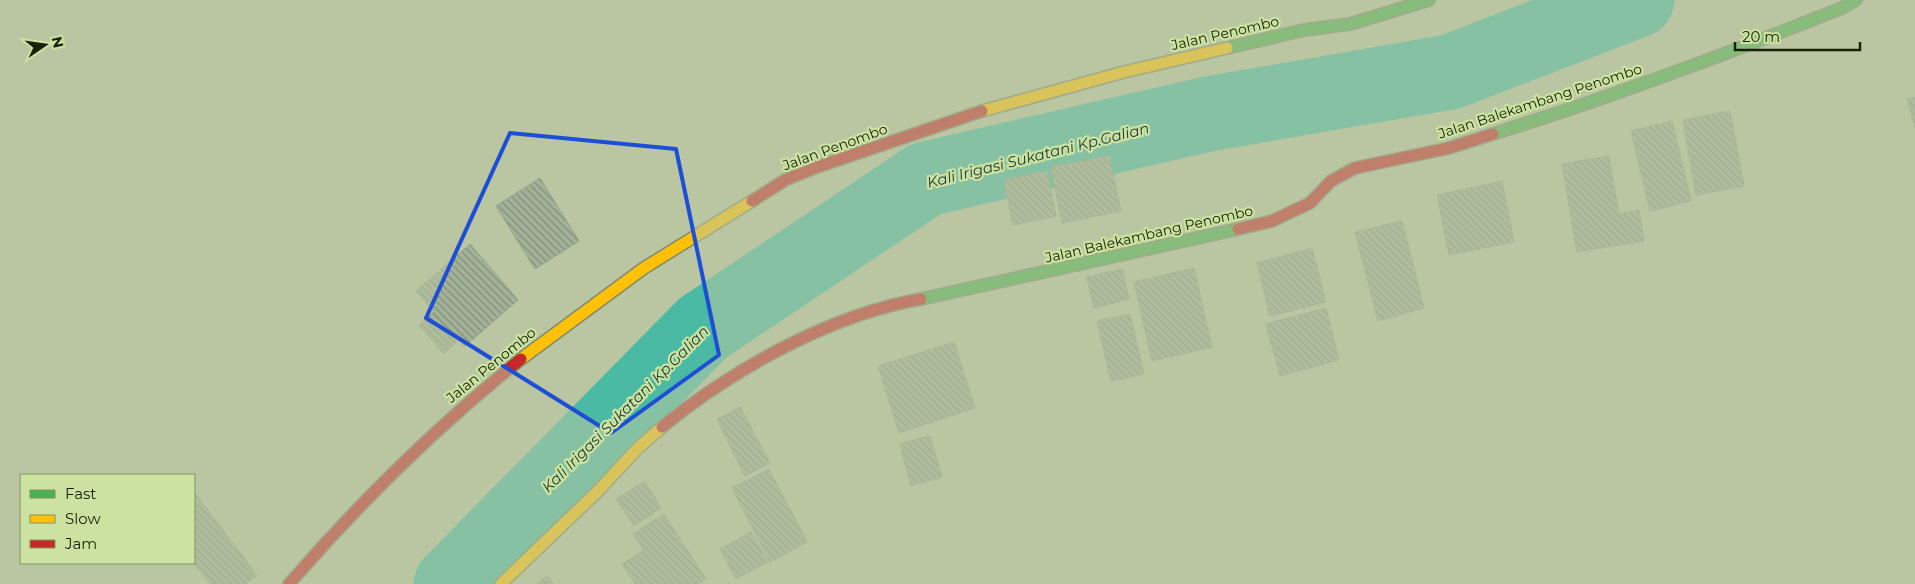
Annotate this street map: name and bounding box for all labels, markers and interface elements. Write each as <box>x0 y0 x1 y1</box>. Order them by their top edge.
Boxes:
street label: Jalan Penombo <box>1168 12 1281 54</box>
north arrow <box>20 20 70 70</box>
scale bar <box>1735 20 1860 52</box>
text: 20 m <box>1742 27 1780 46</box>
text: N <box>48 35 68 50</box>
street label: Jalan Balekambang Penombo <box>1435 59 1644 143</box>
water label: Kali Irigasi Sukatani Kp.Galian <box>925 118 1151 192</box>
street label: Jalan Penombo <box>779 120 890 175</box>
street label: Jalan Balekambang Penombo <box>1042 201 1255 267</box>
water label: Kali Irigasi Sukatani Kp.Galian <box>538 322 712 496</box>
street label: Jalan Penombo <box>442 323 540 407</box>
legend <box>20 474 195 564</box>
text: Fast <box>65 484 96 503</box>
text: Slow <box>65 509 101 528</box>
text: Jam <box>64 534 97 553</box>

